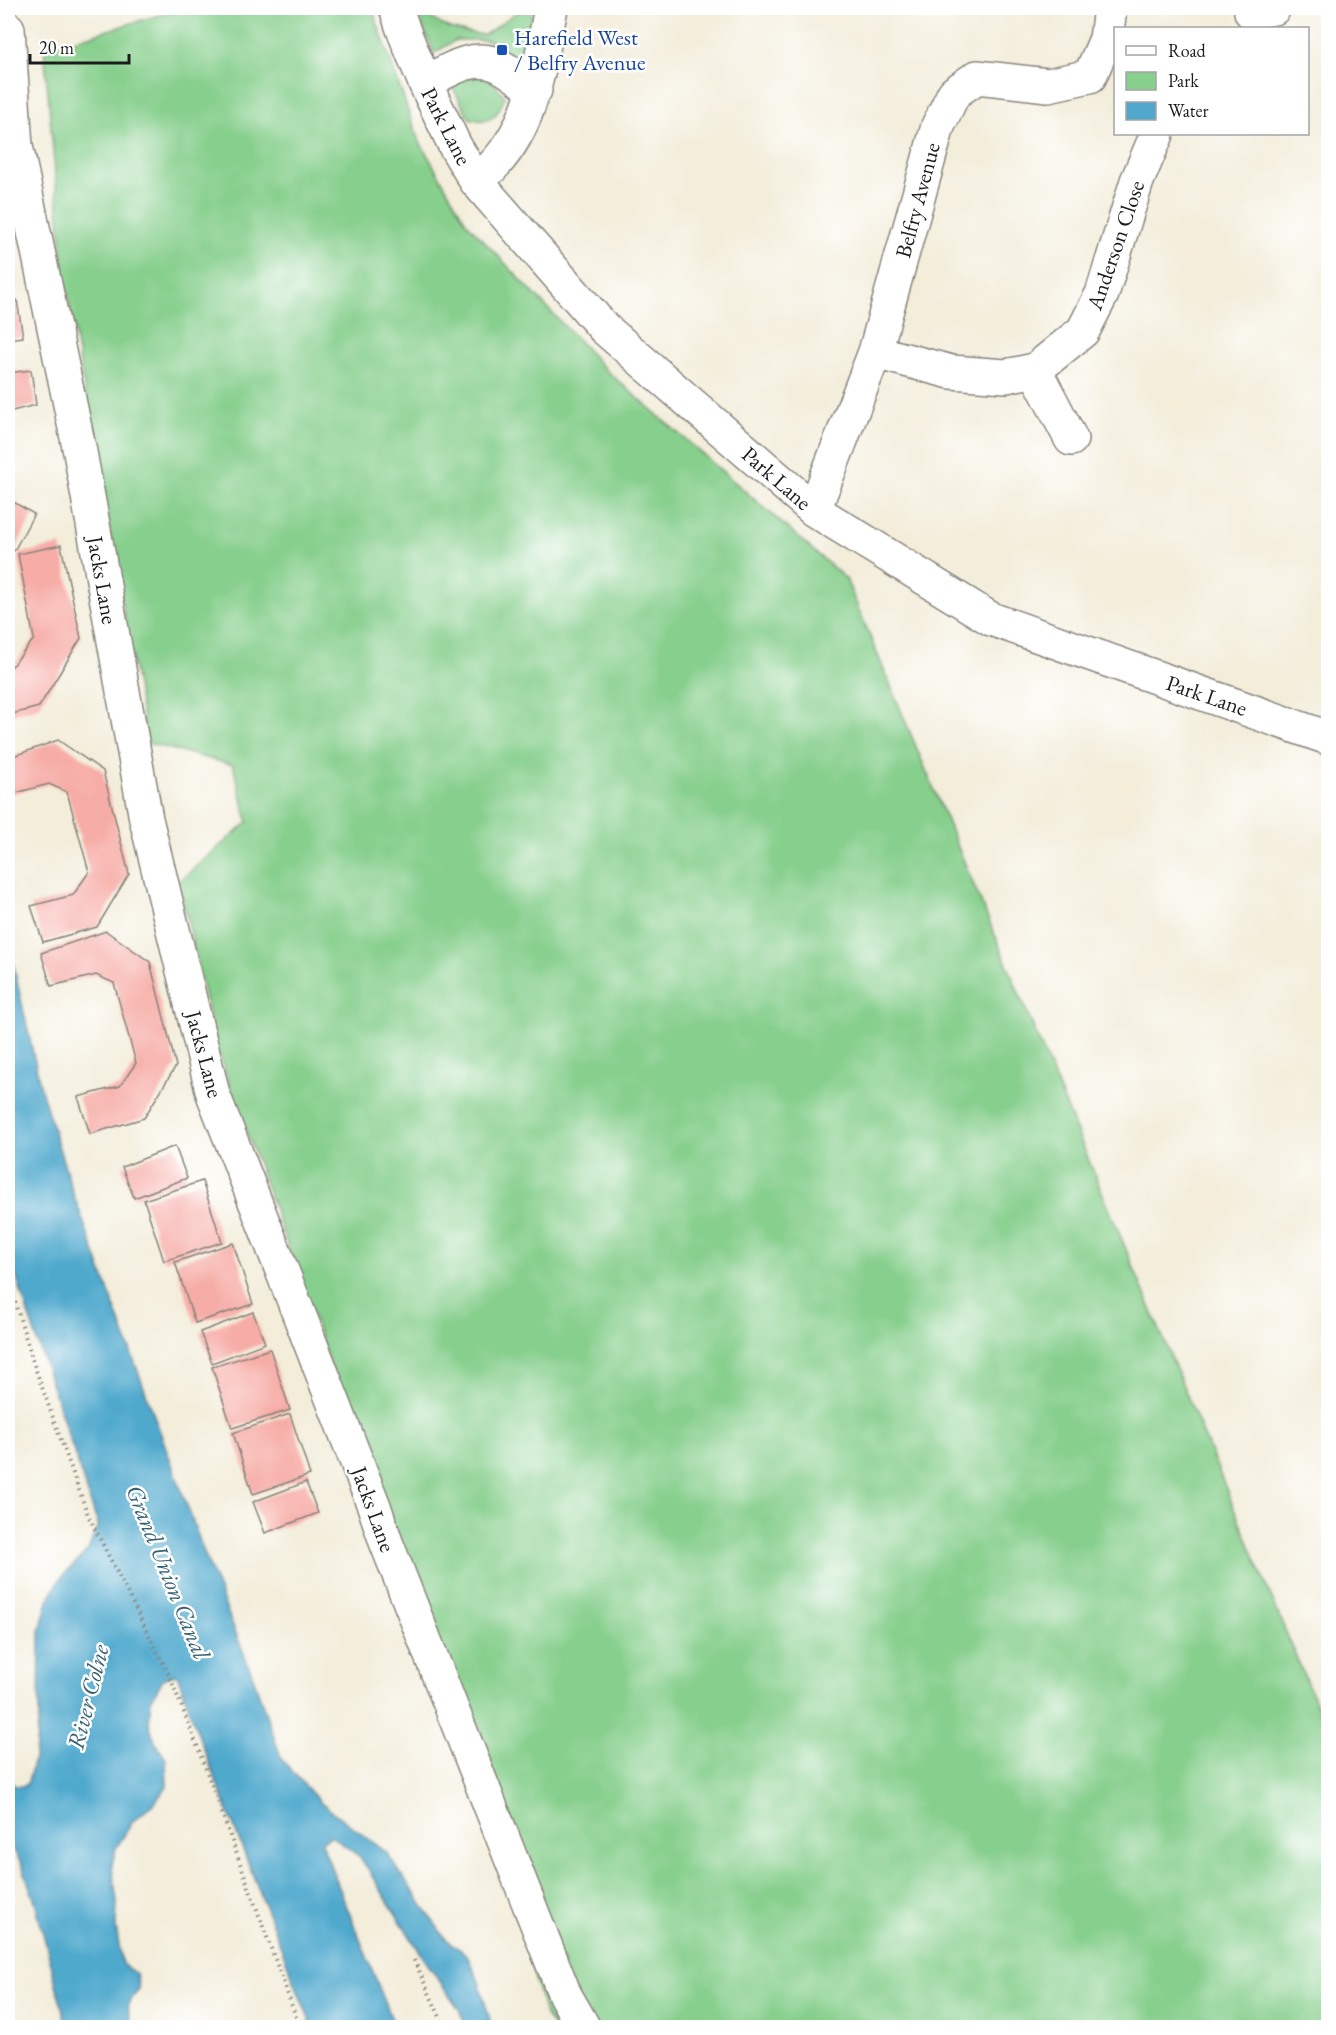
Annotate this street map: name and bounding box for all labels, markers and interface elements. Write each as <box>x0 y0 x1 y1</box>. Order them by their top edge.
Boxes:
place label: Harefield West / Belfry Avenue <box>514 23 646 77</box>
scale bar <box>30 27 129 65</box>
legend <box>1114 27 1309 135</box>
text: 20 m <box>39 36 74 59</box>
text: Road <box>1168 39 1207 62</box>
marker: Harefield West / Belfry Avenue <box>495 43 509 57</box>
text: Park <box>1168 69 1199 92</box>
street label: Park Lane <box>415 82 479 170</box>
text: Water <box>1168 99 1209 122</box>
street label: Belfry Avenue <box>888 139 947 261</box>
street label: Anderson Close <box>1079 176 1151 315</box>
street label: Park Lane <box>736 440 818 517</box>
street label: Jacks Lane <box>80 532 125 627</box>
street label: Park Lane <box>1163 668 1252 723</box>
street label: Jacks Lane <box>178 1006 230 1101</box>
street label: Jacks Lane <box>344 1461 402 1556</box>
water label: Grand Union Canal <box>119 1480 218 1665</box>
water label: River Colne <box>60 1640 116 1753</box>

